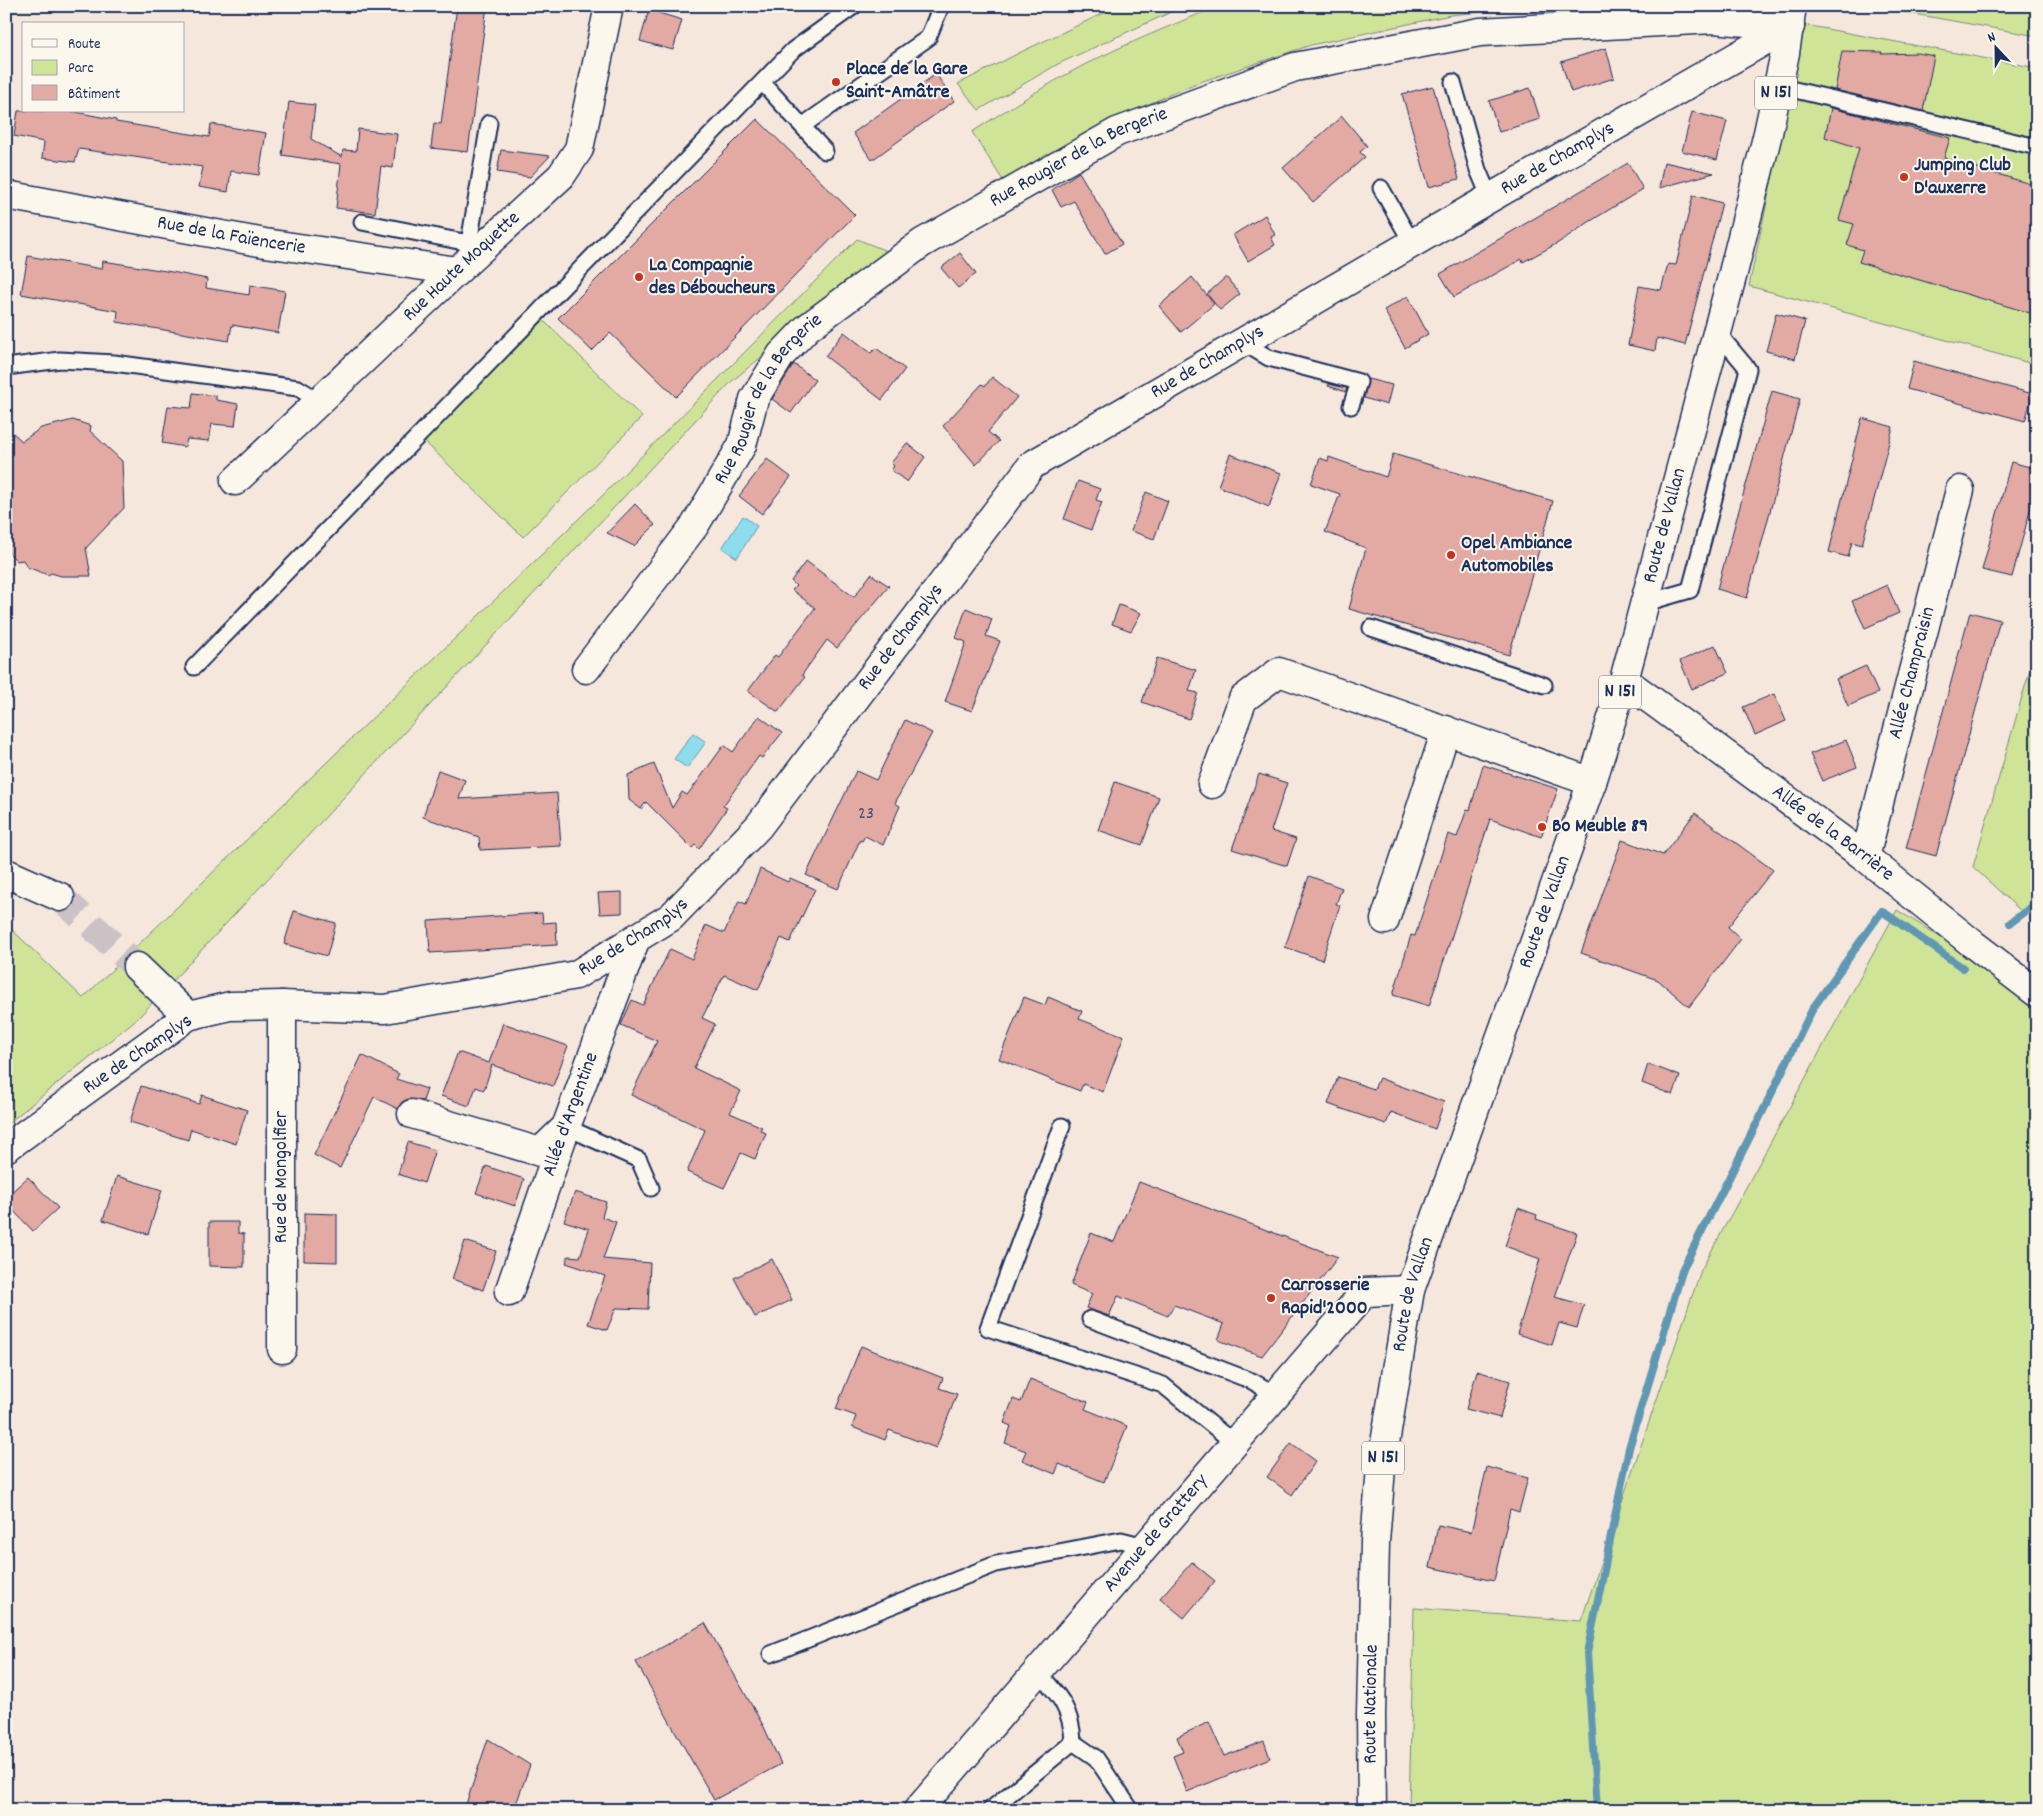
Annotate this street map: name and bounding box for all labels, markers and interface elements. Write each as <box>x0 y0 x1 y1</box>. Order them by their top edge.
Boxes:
legend <box>22 22 185 112</box>
north arrow <box>1970 22 2020 72</box>
text: N <box>1985 27 1999 48</box>
text: Route <box>68 34 101 56</box>
place label: Place de la Gare Saint-Amâtre <box>846 56 968 107</box>
text: Parc <box>68 58 93 80</box>
marker: Place de la Gare Saint-Amâtre <box>830 76 842 88</box>
road number: N 151 <box>1755 76 1797 110</box>
text: Bâtiment <box>68 84 121 106</box>
street label: Rue Rougier de la Bergerie <box>985 101 1172 215</box>
street label: Rue de Champlys <box>1496 115 1620 203</box>
place label: Jumping Club D'auxerre <box>1914 152 2011 203</box>
marker: Jumping Club D'auxerre <box>1898 171 1910 183</box>
street label: Rue Haute Moquette <box>397 205 527 329</box>
street label: Rue de la Faïencerie <box>155 209 307 263</box>
place label: La Compagnie des Déboucheurs <box>649 252 776 303</box>
marker: La Compagnie des Déboucheurs <box>633 271 645 283</box>
street label: Rue Rougier de la Bergerie <box>708 307 829 490</box>
street label: Rue de Champlys <box>1146 318 1270 407</box>
street label: Route de Vallan <box>1637 465 1694 586</box>
place label: Opel Ambiance Automobiles <box>1461 530 1572 581</box>
marker: Opel Ambiance Automobiles <box>1445 549 1457 561</box>
street label: Rue de Champlys <box>852 578 951 697</box>
street label: Allée Champraisin <box>1882 604 1943 742</box>
road number: N 151 <box>1599 676 1641 709</box>
street label: Allée de la Barrière <box>1766 779 1900 889</box>
house number: 23 <box>858 802 874 827</box>
place label: Bo Meuble 89 <box>1552 813 1648 841</box>
marker: Bo Meuble 89 <box>1536 821 1548 833</box>
street label: Route de Vallan <box>1512 852 1578 972</box>
street label: Rue de Champlys <box>573 892 696 984</box>
street label: Rue de Champlys <box>77 1008 199 1102</box>
street label: Allée d'Argentine <box>536 1048 606 1180</box>
street label: Rue de Mongolfier <box>268 1110 296 1243</box>
street label: Route de Vallan <box>1386 1233 1442 1354</box>
place label: Carrosserie Rapid'2000 <box>1281 1272 1370 1323</box>
marker: Carrosserie Rapid'2000 <box>1265 1292 1277 1304</box>
road number: N 151 <box>1362 1442 1404 1475</box>
street label: Avenue de Grattery <box>1097 1468 1216 1599</box>
street label: Route Nationale <box>1357 1644 1387 1764</box>

